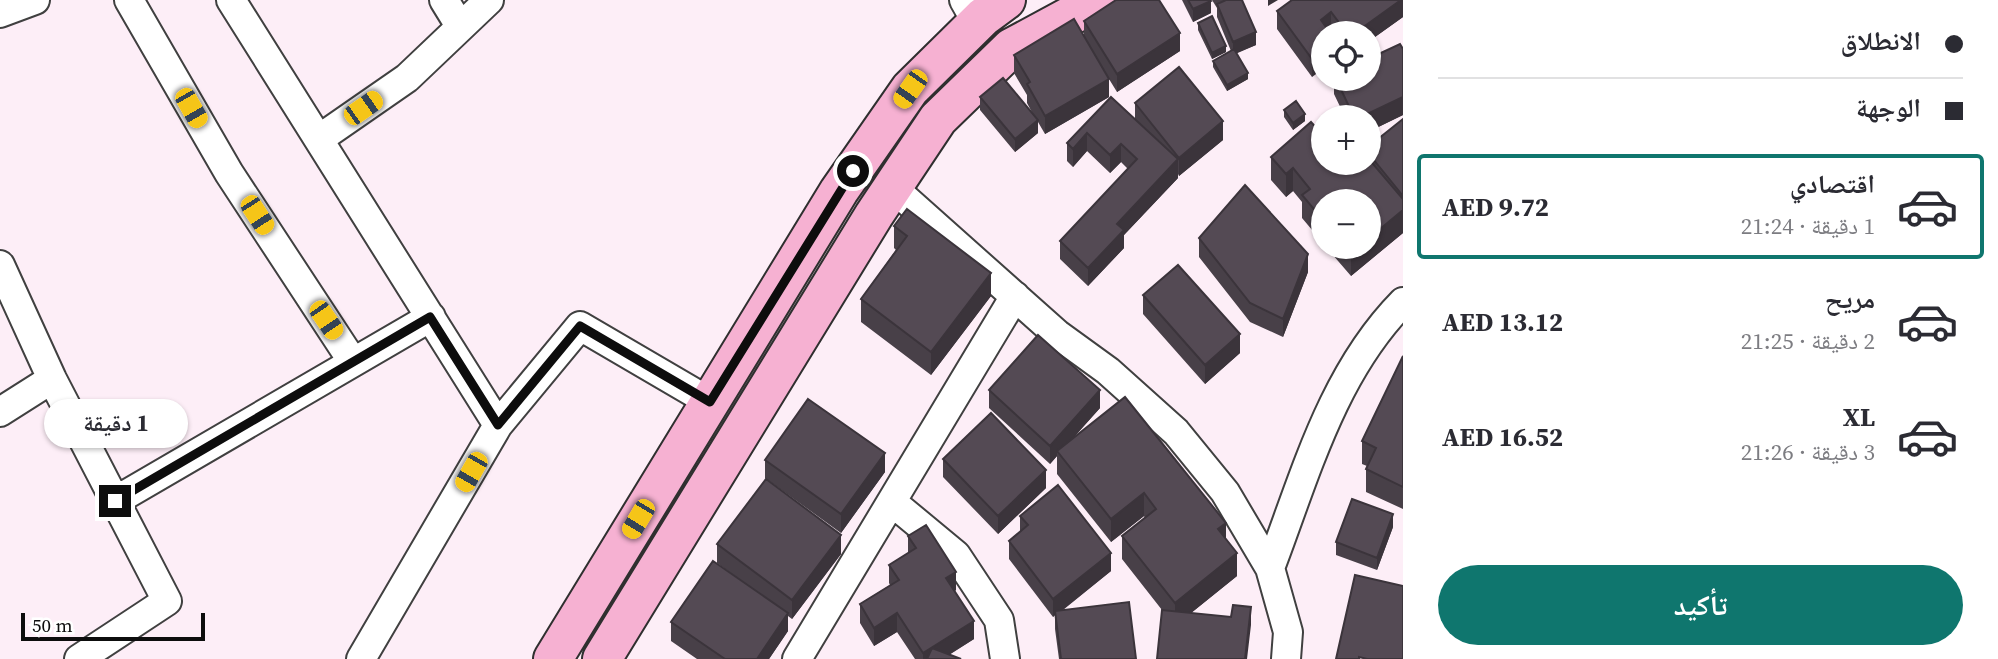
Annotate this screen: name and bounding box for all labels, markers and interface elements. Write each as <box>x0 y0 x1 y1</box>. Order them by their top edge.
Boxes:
map controls <box>1311 21 1381 259</box>
button: locate <box>1311 21 1381 91</box>
text: الانطلاق <box>1841 23 1921 59</box>
car <box>890 66 931 112</box>
car <box>172 85 211 131</box>
car <box>340 87 387 129</box>
text: الوجهة <box>1856 90 1921 126</box>
button: + <box>1311 105 1381 175</box>
route start <box>837 155 869 187</box>
text: اقتصادي <box>1790 166 1875 202</box>
icon: car <box>1896 175 1959 238</box>
button: − <box>1311 189 1381 259</box>
text: AED 9.72 <box>1442 189 1549 225</box>
car <box>237 192 278 238</box>
text: 1 دقيقة · 21:24 <box>1741 210 1875 242</box>
text: مريح <box>1825 281 1875 317</box>
icon: car <box>1896 290 1959 353</box>
car <box>306 297 347 343</box>
text: AED 13.12 <box>1442 304 1563 340</box>
text: 2 دقيقة · 21:25 <box>1741 325 1875 357</box>
text: XL <box>1843 399 1875 435</box>
callout: 1 دقيقة <box>43 400 187 448</box>
icon: car <box>1896 405 1959 468</box>
text: 1 دقيقة <box>83 407 149 439</box>
text: AED 16.52 <box>1442 419 1563 455</box>
text: 3 دقيقة · 21:26 <box>1741 436 1875 468</box>
car <box>452 449 491 495</box>
route end <box>99 485 131 517</box>
car <box>619 496 658 542</box>
button: تأكيد <box>1438 565 1963 645</box>
scale bar <box>21 610 205 642</box>
text: 50 m <box>32 612 73 638</box>

